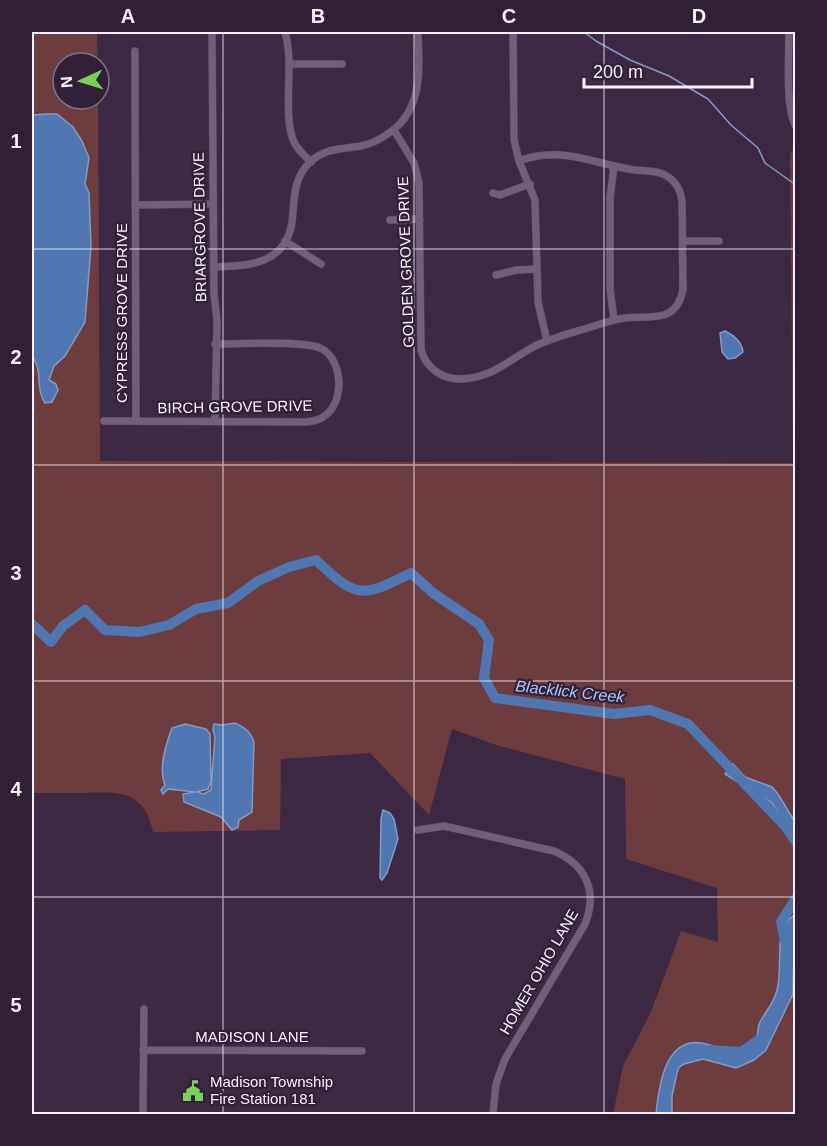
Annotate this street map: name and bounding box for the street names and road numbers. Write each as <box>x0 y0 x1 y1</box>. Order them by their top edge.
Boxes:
street label: BRIARGROVE DRIVE <box>190 152 209 302</box>
street label: GOLDEN GROVE DRIVE <box>394 176 417 348</box>
street label: CYPRESS GROVE DRIVE <box>113 223 130 403</box>
street label: BIRCH GROVE DRIVE <box>157 397 313 416</box>
street label: HOMER OHIO LANE <box>496 906 581 1037</box>
street label: MADISON LANE <box>195 1028 309 1045</box>

